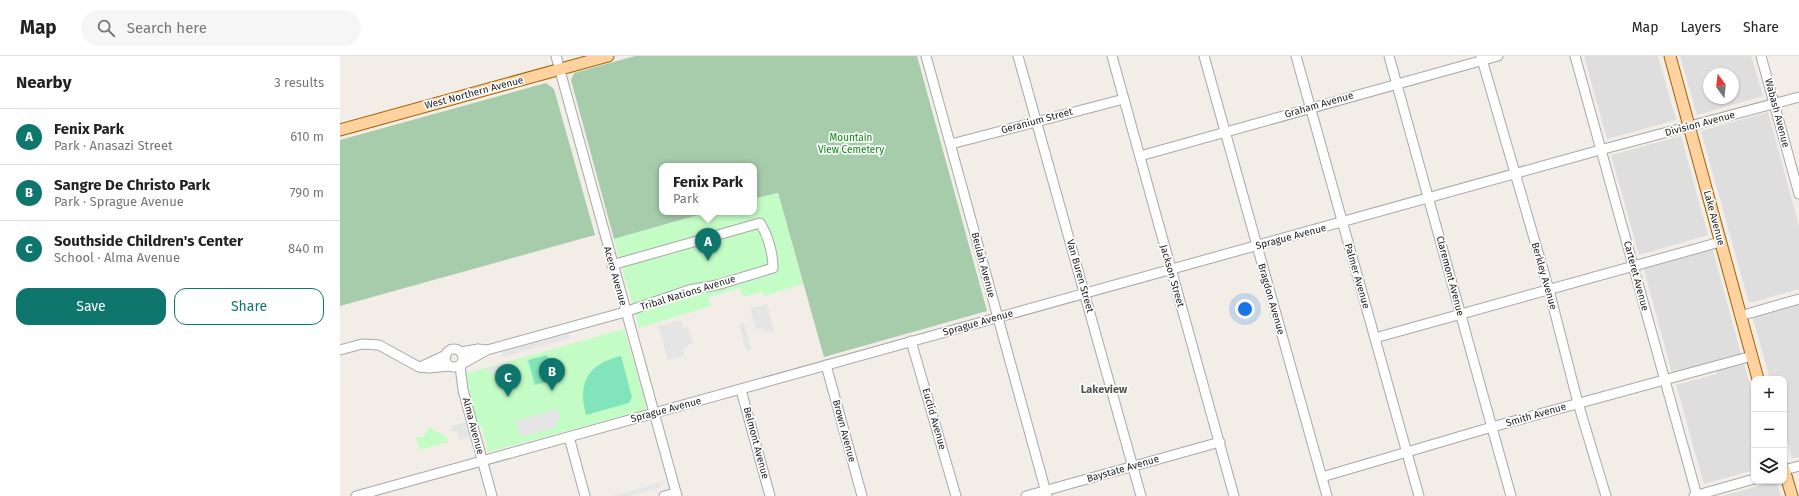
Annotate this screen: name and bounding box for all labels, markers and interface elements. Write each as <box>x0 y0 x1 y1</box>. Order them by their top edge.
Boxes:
search box <box>81 10 361 46</box>
text: Map <box>20 16 57 39</box>
icon: search <box>95 17 117 39</box>
text: Search here <box>127 19 207 37</box>
text: Map <box>1632 19 1658 36</box>
text: Layers <box>1680 19 1721 36</box>
text: Share <box>1743 19 1779 36</box>
north arrow <box>1703 68 1739 104</box>
text: Nearby <box>16 72 71 93</box>
street label: West Northern Avenue <box>423 74 525 112</box>
text: 3 results <box>274 75 324 90</box>
street label: Wabash Avenue <box>1762 77 1792 149</box>
street label: Graham Avenue <box>1283 89 1355 121</box>
street label: Geranium Street <box>1000 106 1074 136</box>
street label: Division Avenue <box>1664 109 1736 139</box>
text: Fenix Park <box>54 120 124 138</box>
text: A <box>25 129 33 144</box>
text: 610 m <box>290 129 324 144</box>
park label: Mountain View Cemetery <box>818 132 884 156</box>
text: Park · Anasazi Street <box>54 138 173 153</box>
popup <box>659 163 757 215</box>
text: Fenix Park <box>673 173 743 191</box>
text: Sangre De Christo Park <box>54 176 210 194</box>
text: B <box>25 185 33 200</box>
text: 790 m <box>290 185 324 200</box>
street label: Lake Avenue <box>1701 189 1727 247</box>
text: Park <box>673 191 699 206</box>
text: Park · Sprague Avenue <box>54 194 184 209</box>
street label: Sprague Avenue <box>1254 222 1328 252</box>
pin: A <box>695 228 721 261</box>
street label: Beulah Avenue <box>968 231 998 299</box>
text: Southside Children's Center <box>54 232 243 250</box>
street label: Claremont Avenue <box>1434 235 1466 317</box>
street label: Van Buren Street <box>1064 238 1096 314</box>
street label: Carteret Avenue <box>1621 240 1651 312</box>
text: C <box>25 241 33 256</box>
text: 840 m <box>288 241 324 256</box>
street label: Berkley Avenue <box>1529 241 1559 311</box>
street label: Palmer Avenue <box>1342 242 1372 310</box>
street label: Jackson Street <box>1157 243 1187 309</box>
street label: Acero Avenue <box>601 245 629 307</box>
text: School · Alma Avenue <box>54 250 180 265</box>
street label: Bragdon Avenue <box>1255 262 1287 336</box>
street label: Tribal Nations Avenue <box>639 273 737 313</box>
button: Save <box>16 288 166 325</box>
button: Share <box>174 288 324 325</box>
your location <box>1235 299 1255 319</box>
street label: Sprague Avenue <box>942 307 1014 339</box>
pin: B <box>539 358 565 391</box>
pin: C <box>495 364 521 397</box>
map controls <box>1751 376 1787 484</box>
button: + <box>1751 376 1787 412</box>
district label: Lakeview <box>1081 383 1128 396</box>
street label: Euclid Avenue <box>919 387 949 451</box>
street label: Sprague Avenue <box>629 395 703 425</box>
street label: Alma Avenue <box>460 396 486 456</box>
street label: Brown Avenue <box>830 398 858 464</box>
street label: Smith Avenue <box>1504 401 1568 429</box>
street label: Belmont Avenue <box>741 406 771 480</box>
button: − <box>1751 412 1787 448</box>
button: layers <box>1751 448 1787 484</box>
street label: Baystate Avenue <box>1085 453 1161 485</box>

